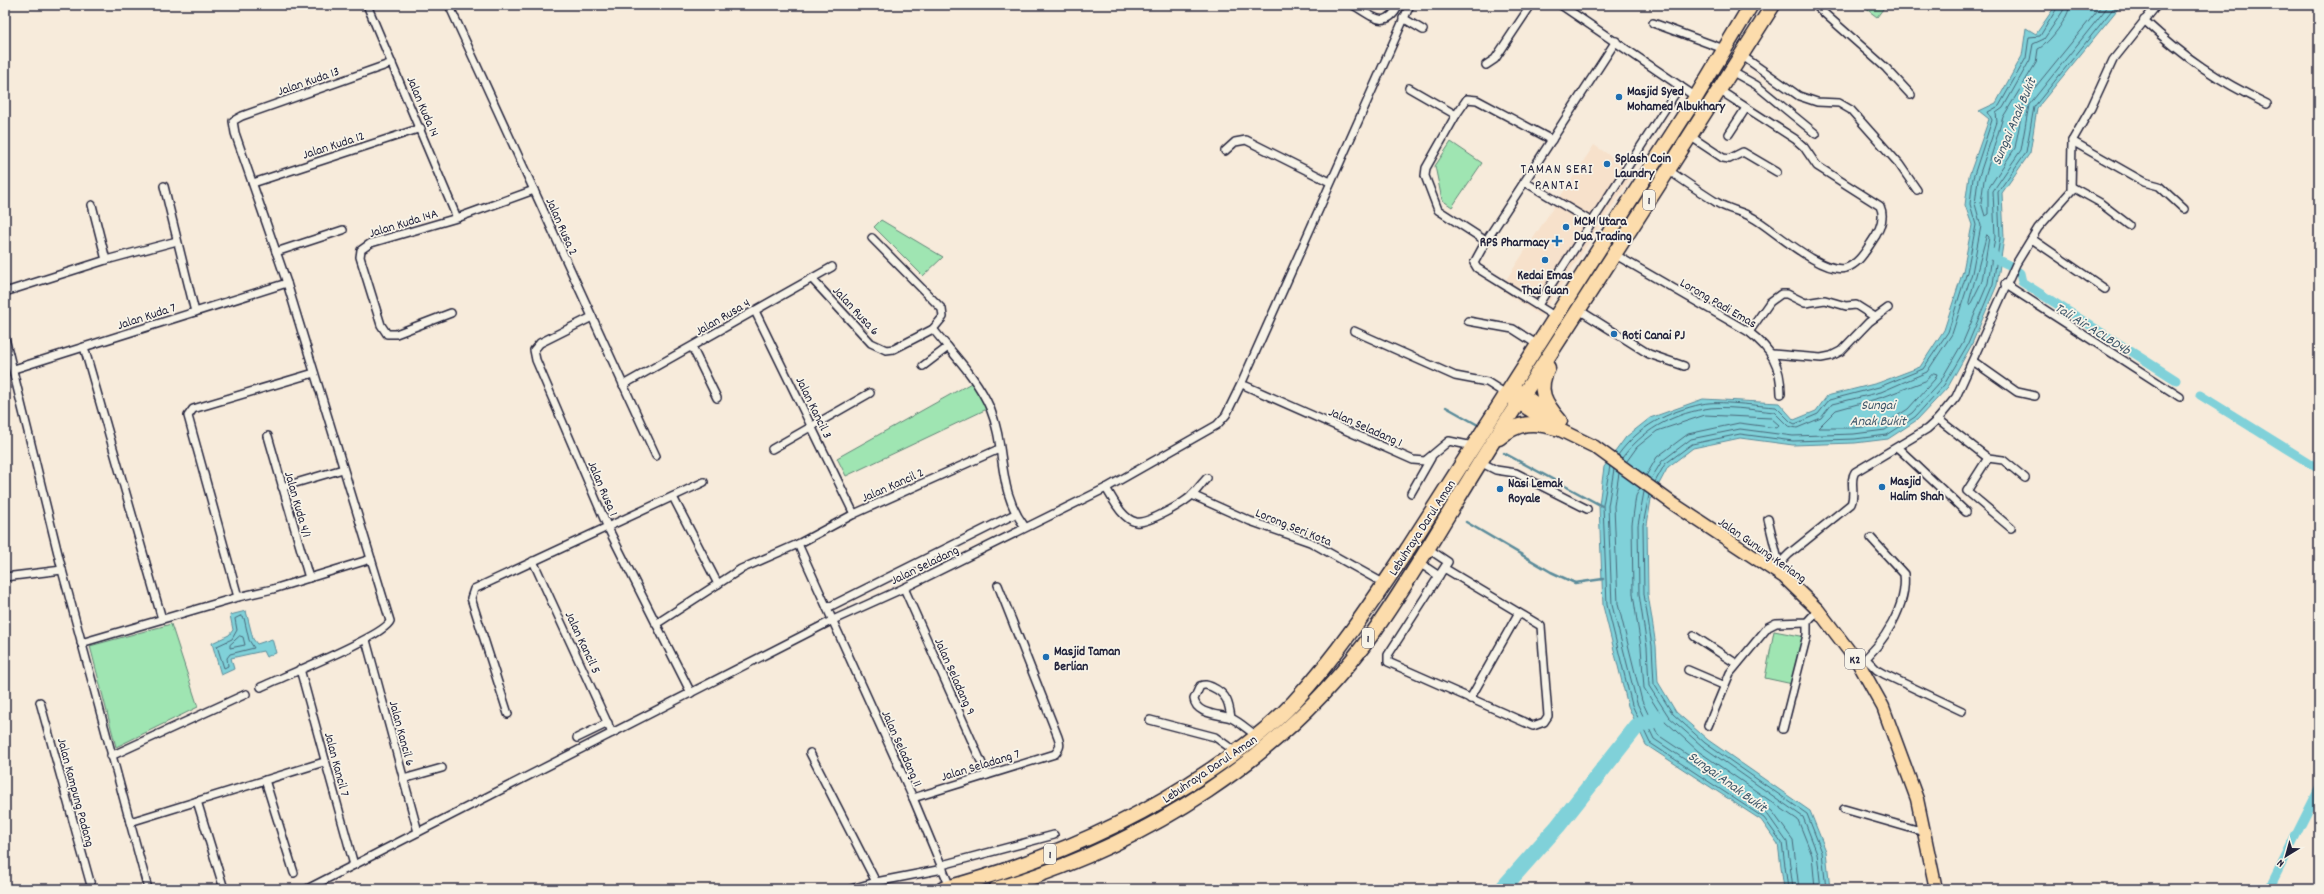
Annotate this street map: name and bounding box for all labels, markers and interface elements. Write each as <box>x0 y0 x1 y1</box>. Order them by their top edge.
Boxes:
street label: Jalan Kuda 13 <box>275 63 342 102</box>
water label: Sungai Anak Bukit <box>1987 73 2043 168</box>
street label: Jalan Kuda 14 <box>400 74 443 140</box>
place label: Masjid Syed Mohamed Albukhary <box>1627 83 1726 117</box>
marker: Masjid Syed Mohamed Albukhary <box>1614 92 1624 102</box>
street label: Jalan Kuda 12 <box>300 127 367 165</box>
place label: Splash Coin Laundry <box>1615 150 1671 184</box>
marker: Splash Coin Laundry <box>1602 159 1612 169</box>
district label: TAMAN SERI PANTAI <box>1521 160 1593 196</box>
road number: 1 <box>1643 190 1655 210</box>
street label: Jalan Rusa 2 <box>540 195 582 259</box>
street label: Jalan Kuda 14A <box>367 205 441 244</box>
place label: MCM Utara Dua Trading <box>1574 213 1632 247</box>
marker: MCM Utara Dua Trading <box>1561 222 1571 232</box>
place label: RPS Pharmacy <box>1480 234 1550 253</box>
marker: RPS Pharmacy <box>1552 236 1562 246</box>
marker: Kedai Emas Thai Guan <box>1540 255 1550 265</box>
place label: Kedai Emas Thai Guan <box>1517 267 1573 301</box>
street label: Lorong Padi Emas <box>1676 274 1760 334</box>
street label: Jalan Rusa 6 <box>827 283 883 341</box>
street label: Jalan Rusa 4 <box>692 295 754 342</box>
water label: Tali Air ACLBD4b <box>2050 298 2135 362</box>
street label: Jalan Kuda 7 <box>115 299 179 336</box>
place label: Roti Canai PJ <box>1622 327 1685 346</box>
marker: Roti Canai PJ <box>1609 329 1619 339</box>
street label: Jalan Kancil 3 <box>790 374 836 442</box>
water label: Sungai Anak Bukit <box>1850 396 1908 432</box>
street label: Jalan Seladang 1 <box>1325 403 1405 453</box>
street label: Jalan Rusa 1 <box>582 458 622 520</box>
street label: Jalan Kancil 2 <box>859 464 927 508</box>
street label: Jalan Kuda 4/1 <box>278 470 315 540</box>
place label: Masjid Halim Shah <box>1890 473 1944 507</box>
place label: Nasi Lemak Royale <box>1508 475 1563 509</box>
street label: Lebuhraya Darul Aman <box>1385 477 1461 580</box>
marker: Masjid Halim Shah <box>1877 482 1887 492</box>
marker: Nasi Lemak Royale <box>1495 484 1505 494</box>
street label: Lorong Seri Kota <box>1252 504 1335 553</box>
street label: Jalan Gunung Keriang <box>1713 513 1810 589</box>
street label: Jalan Seladang <box>888 541 963 591</box>
street label: Jalan Kancil 5 <box>559 609 604 677</box>
road number: 1 <box>1362 628 1374 648</box>
street label: Jalan Seladang 9 <box>928 635 979 719</box>
place label: Masjid Taman Berlian <box>1054 643 1120 677</box>
road number: K2 <box>1845 649 1865 669</box>
marker: Masjid Taman Berlian <box>1041 652 1051 662</box>
street label: Jalan Kancil 6 <box>383 699 418 769</box>
street label: Jalan Seladang 11 <box>875 708 926 790</box>
street label: Jalan Kancil 7 <box>318 730 353 799</box>
street label: Lebuhraya Darul Aman <box>1159 731 1262 809</box>
street label: Jalan Kampung Padang <box>51 736 98 850</box>
street label: Jalan Seladang 7 <box>939 745 1022 787</box>
water label: Sungai Anak Bukit <box>1683 747 1772 819</box>
north arrow <box>2266 836 2306 876</box>
road number: 1 <box>1044 844 1056 864</box>
text: N <box>2274 854 2288 870</box>

